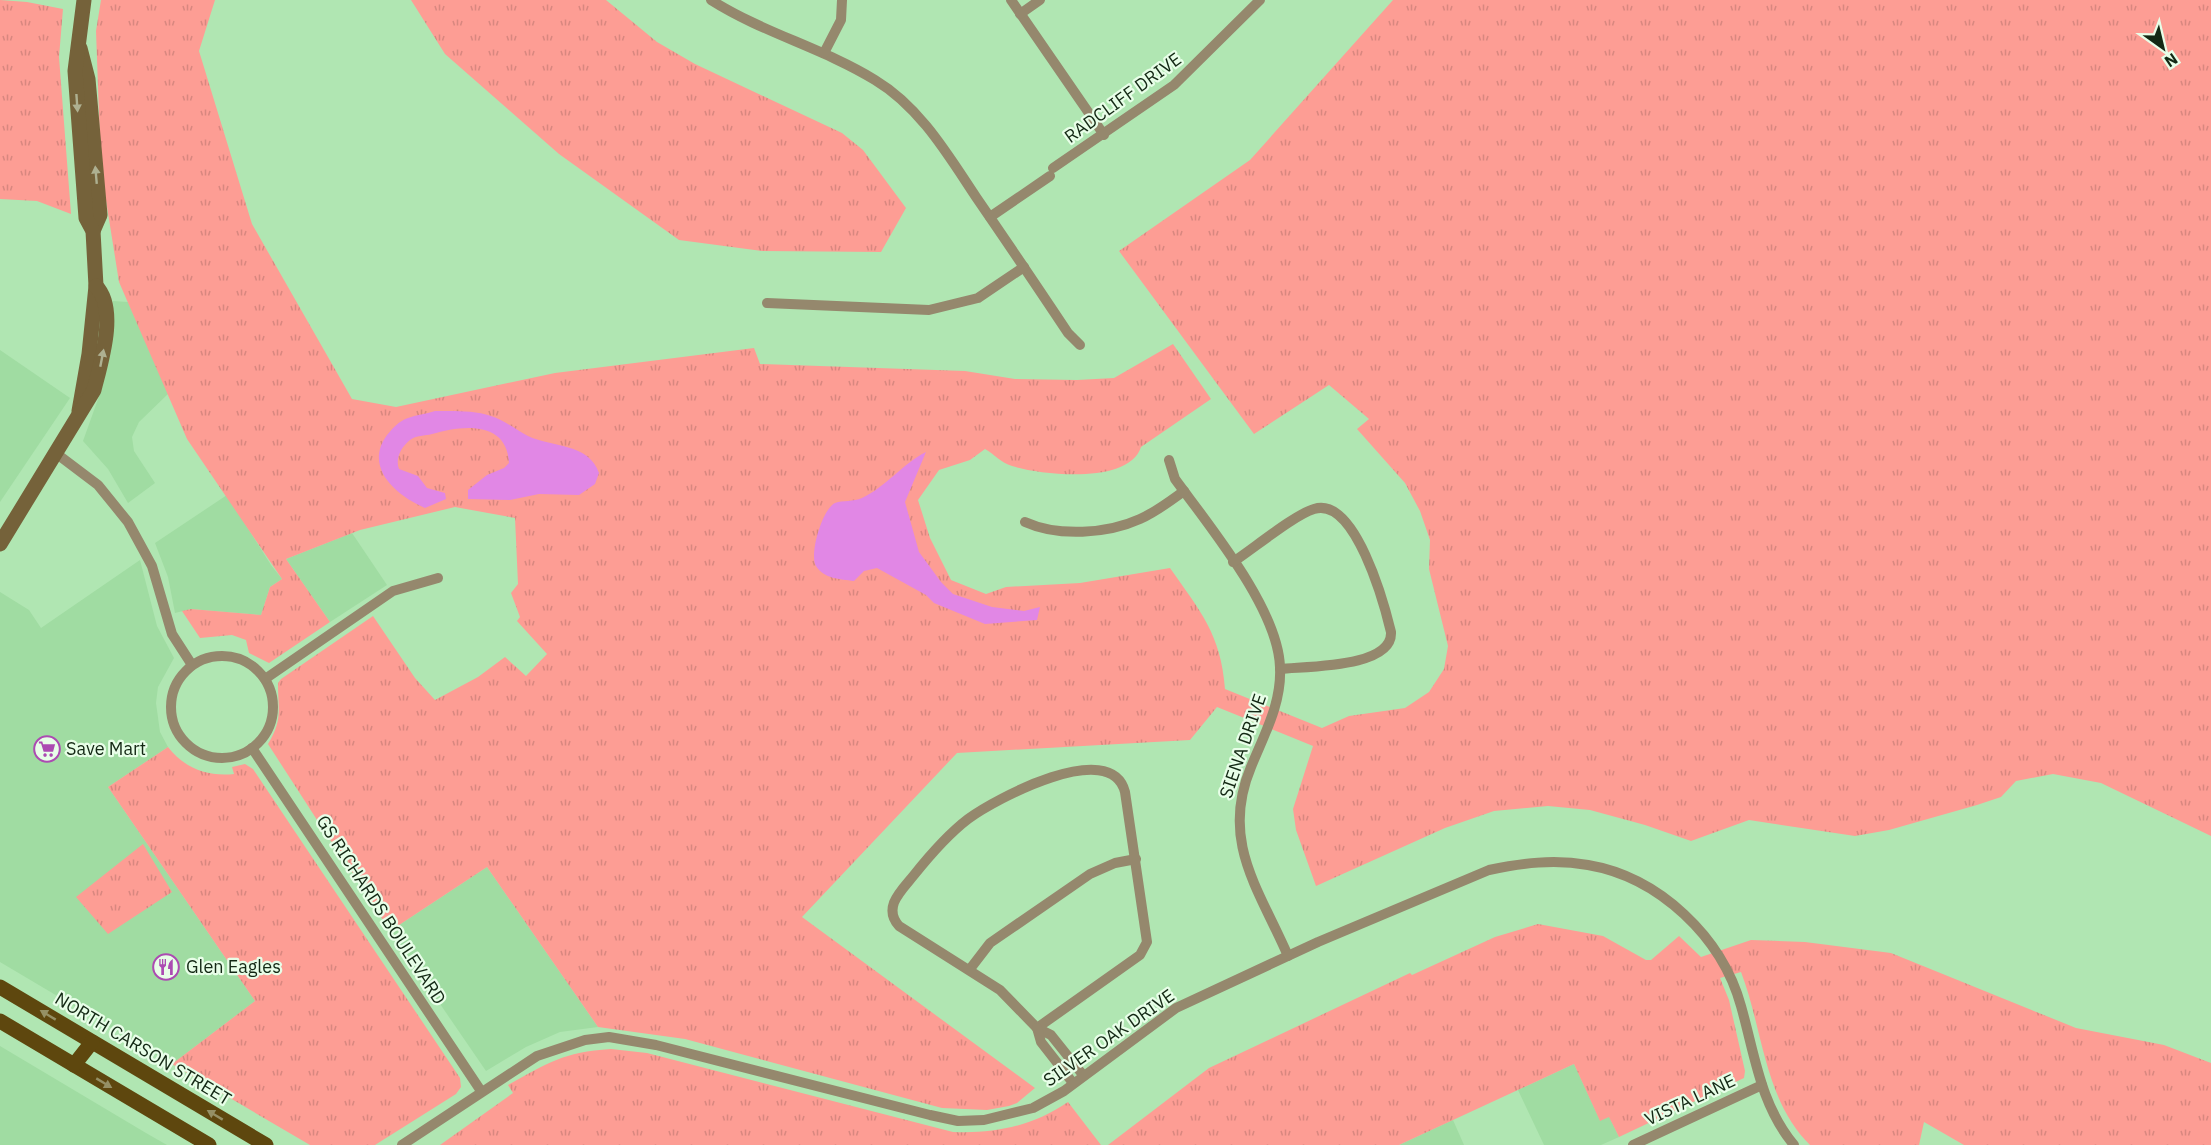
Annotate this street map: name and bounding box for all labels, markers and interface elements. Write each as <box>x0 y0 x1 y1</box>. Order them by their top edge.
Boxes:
north arrow <box>2133 18 2193 78</box>
street label: RADCLIFF DRIVE <box>1060 47 1186 148</box>
text: N <box>2161 49 2182 72</box>
one-way arrow <box>72 94 81 113</box>
one-way arrow <box>91 165 101 184</box>
one-way arrow <box>98 349 107 368</box>
street label: SIENA DRIVE <box>1214 691 1271 801</box>
supermarket icon: Save Mart <box>32 734 62 764</box>
place label: Save Mart <box>66 737 146 760</box>
street label: GS RICHARDS BOULEVARD <box>312 811 451 1009</box>
restaurant icon: Glen Eagles <box>151 952 181 982</box>
place label: Glen Eagles <box>186 955 281 978</box>
street label: SILVER OAK DRIVE <box>1039 984 1179 1091</box>
street label: NORTH CARSON STREET <box>51 987 236 1110</box>
one-way arrow <box>40 1010 56 1021</box>
street label: VISTA LANE <box>1641 1069 1739 1131</box>
one-way arrow <box>96 1078 113 1088</box>
one-way arrow <box>206 1110 223 1120</box>

